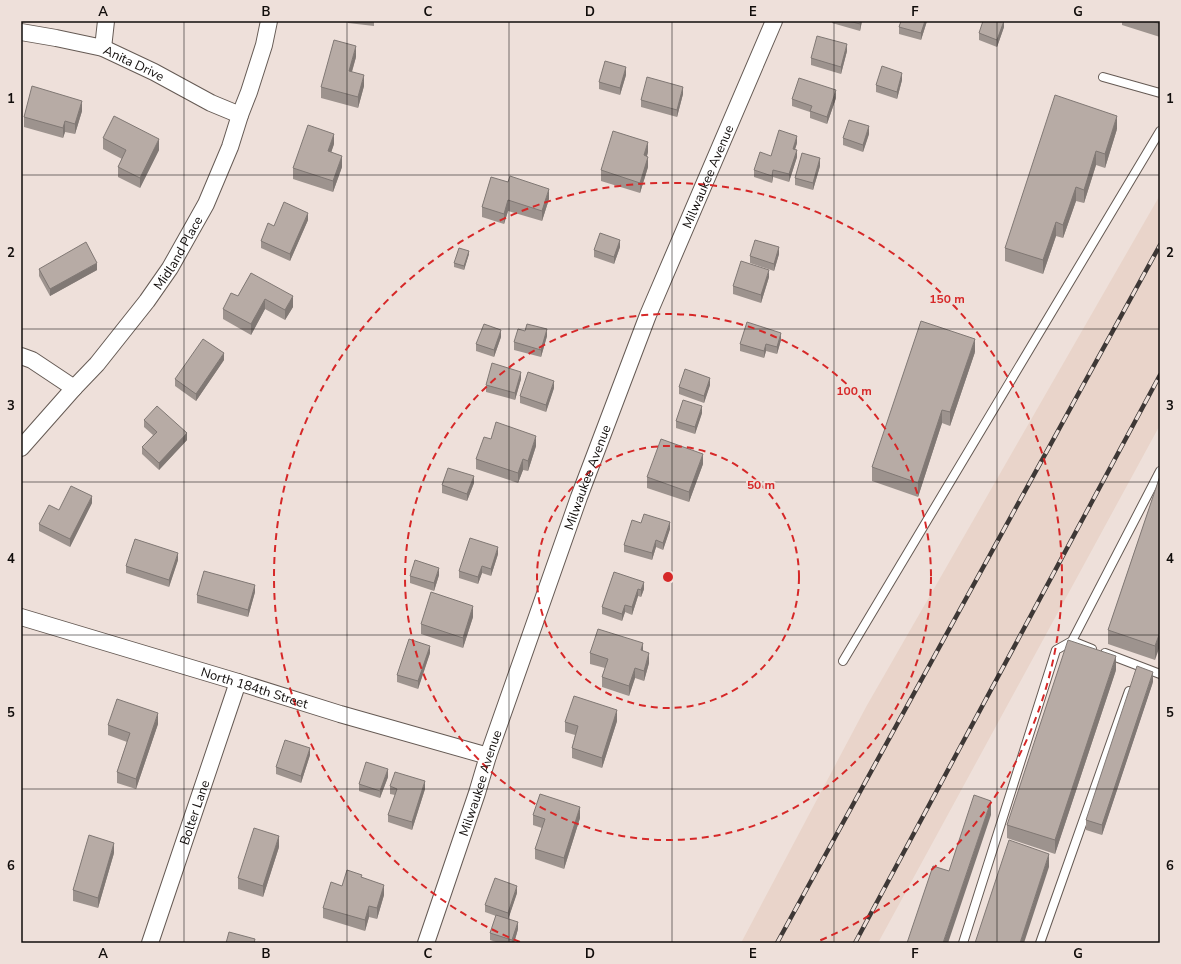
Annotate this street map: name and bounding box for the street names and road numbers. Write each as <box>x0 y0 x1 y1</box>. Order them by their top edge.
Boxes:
street label: Anita Drive <box>100 41 167 86</box>
street label: Milwaukee Avenue <box>678 122 738 231</box>
street label: Midland Place <box>150 213 207 294</box>
street label: Milwaukee Avenue <box>560 422 616 532</box>
street label: North 184th Street <box>199 663 311 714</box>
street label: Milwaukee Avenue <box>455 728 507 839</box>
street label: Bolter Lane <box>176 778 214 847</box>

